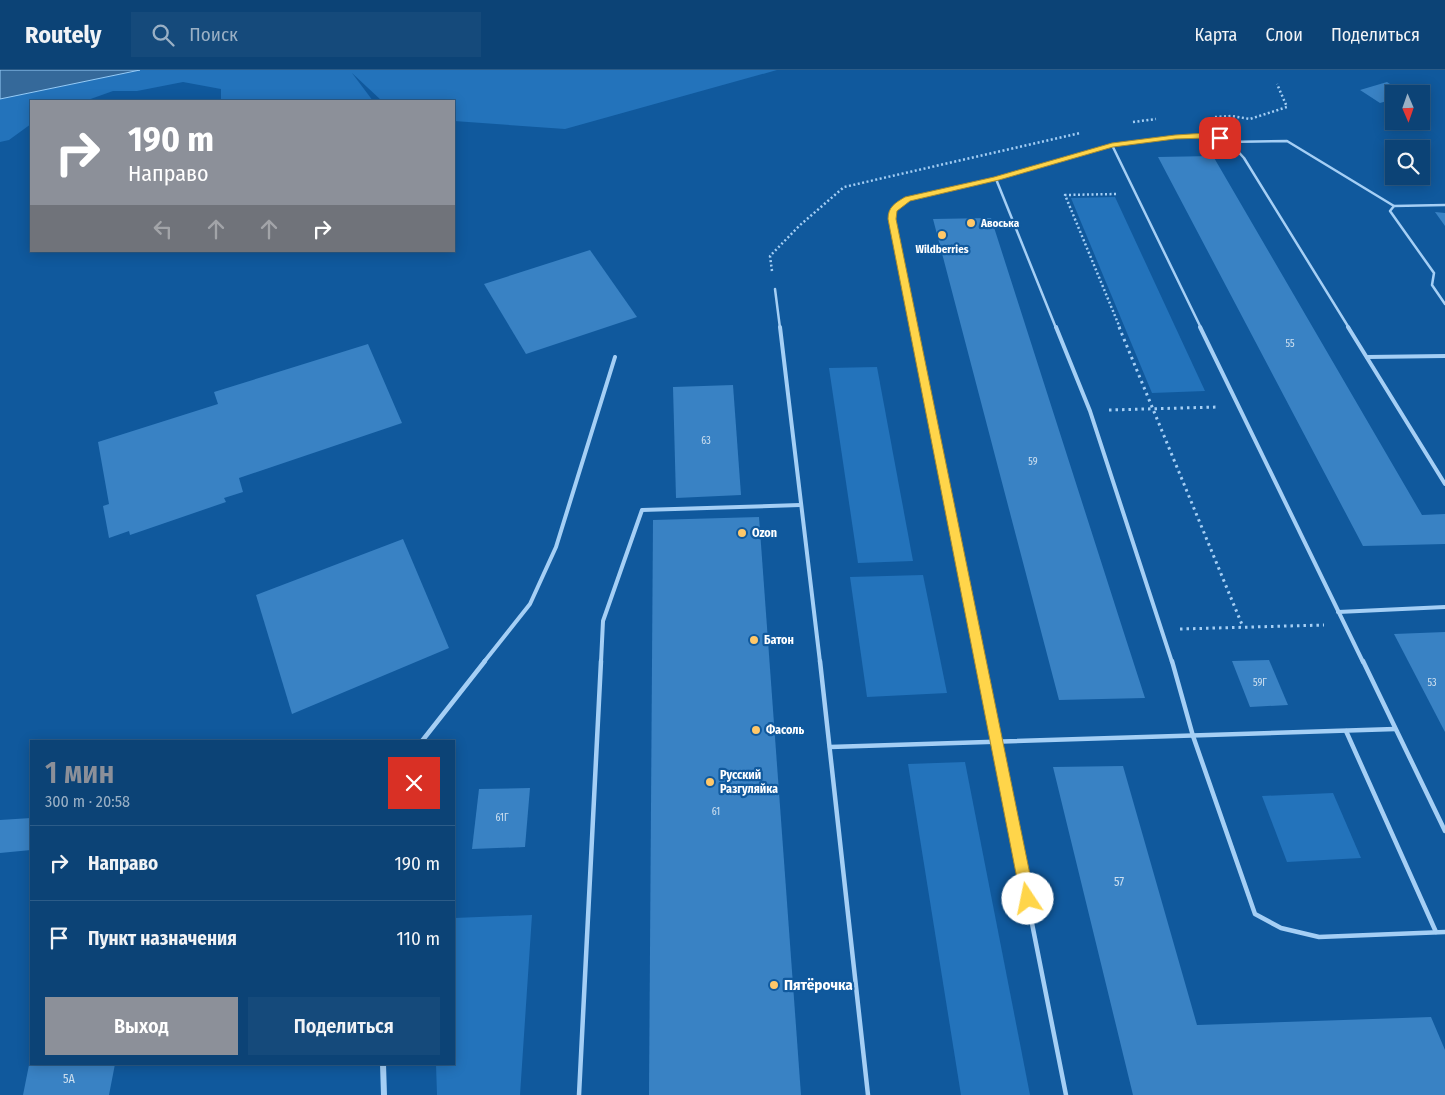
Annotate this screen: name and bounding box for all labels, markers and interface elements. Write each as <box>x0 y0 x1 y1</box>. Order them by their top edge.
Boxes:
search box <box>131 12 481 57</box>
text: Routely <box>25 21 101 49</box>
icon: search <box>149 21 177 49</box>
text: Поиск <box>189 23 238 46</box>
text: Карта <box>1194 24 1237 46</box>
text: Слои <box>1265 24 1303 46</box>
text: Поделиться <box>1331 24 1420 46</box>
north arrow <box>1385 85 1430 130</box>
map controls <box>1385 85 1430 185</box>
pin <box>1199 117 1241 159</box>
text: 190 m <box>128 118 214 160</box>
icon: right <box>45 120 110 185</box>
icon: arrive <box>1206 124 1234 152</box>
button: search <box>1385 140 1430 185</box>
text: Направо <box>128 160 209 187</box>
icon: left <box>149 215 177 243</box>
icon: ahead <box>202 215 230 243</box>
icon: ahead <box>255 215 283 243</box>
icon: right <box>308 215 336 243</box>
marker: Авоська <box>965 217 977 229</box>
place label: Авоська <box>980 217 1020 230</box>
marker: Wildberries <box>936 229 948 241</box>
place label: Wildberries <box>915 243 969 256</box>
house number: 55 <box>1285 338 1295 350</box>
house number: 63 <box>701 435 711 447</box>
house number: 59 <box>1028 456 1038 468</box>
place label: Ozon <box>752 526 777 540</box>
marker: Ozon <box>736 527 748 539</box>
place label: Батон <box>764 633 794 647</box>
marker: Батон <box>748 634 760 646</box>
house number: 59Г <box>1253 677 1267 689</box>
house number: 53 <box>1427 677 1437 689</box>
place label: Фасоль <box>766 723 805 737</box>
marker: Фасоль <box>750 724 762 736</box>
text: 1 мин <box>45 755 114 791</box>
button: close <box>388 757 440 809</box>
place label: Русский Разгуляйка <box>720 768 778 796</box>
marker: Русский Разгуляйка <box>704 776 716 788</box>
text: 300 m · 20:58 <box>45 792 130 811</box>
house number: 61 <box>712 806 720 818</box>
house number: 61Г <box>495 812 509 824</box>
icon: right <box>45 849 73 877</box>
text: Направо <box>88 852 158 875</box>
text: 190 m <box>394 852 440 875</box>
position arrow <box>1001 872 1053 924</box>
house number: 57 <box>1114 875 1124 889</box>
icon: arrive <box>45 924 73 952</box>
text: Пункт назначения <box>88 927 237 950</box>
text: 110 m <box>396 927 440 950</box>
place label: Пятёрочка <box>784 976 853 994</box>
marker: Пятёрочка <box>768 979 780 991</box>
button: Выход <box>45 997 238 1055</box>
button: Поделиться <box>248 997 440 1055</box>
house number: 5А <box>63 1072 76 1086</box>

